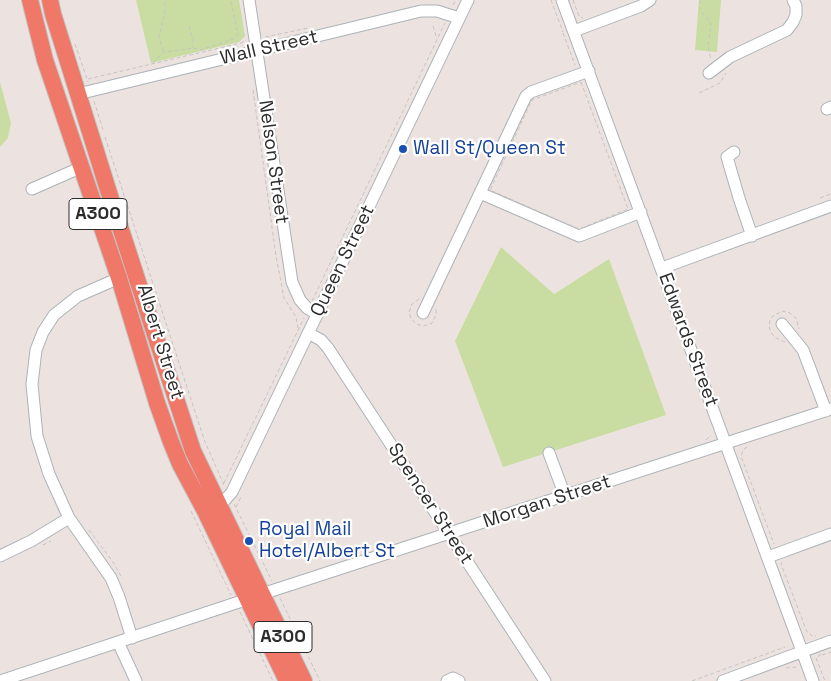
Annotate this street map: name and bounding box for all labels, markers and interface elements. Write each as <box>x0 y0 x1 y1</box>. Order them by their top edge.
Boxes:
street label: Wall Street <box>218 26 320 70</box>
street label: Nelson Street <box>253 99 293 225</box>
place label: Wall St/Queen St <box>413 138 566 160</box>
marker: Wall St/Queen St <box>397 143 409 155</box>
road number: A300 <box>69 198 127 230</box>
street label: Queen Street <box>306 201 380 321</box>
street label: Edwards Street <box>653 270 723 410</box>
street label: Albert Street <box>132 282 188 402</box>
street label: Spencer Street <box>382 439 478 569</box>
street label: Morgan Street <box>480 471 614 533</box>
place label: Royal Mail Hotel/Albert St <box>259 519 395 563</box>
marker: Royal Mail Hotel/Albert St <box>243 535 255 547</box>
road number: A300 <box>254 622 312 652</box>

